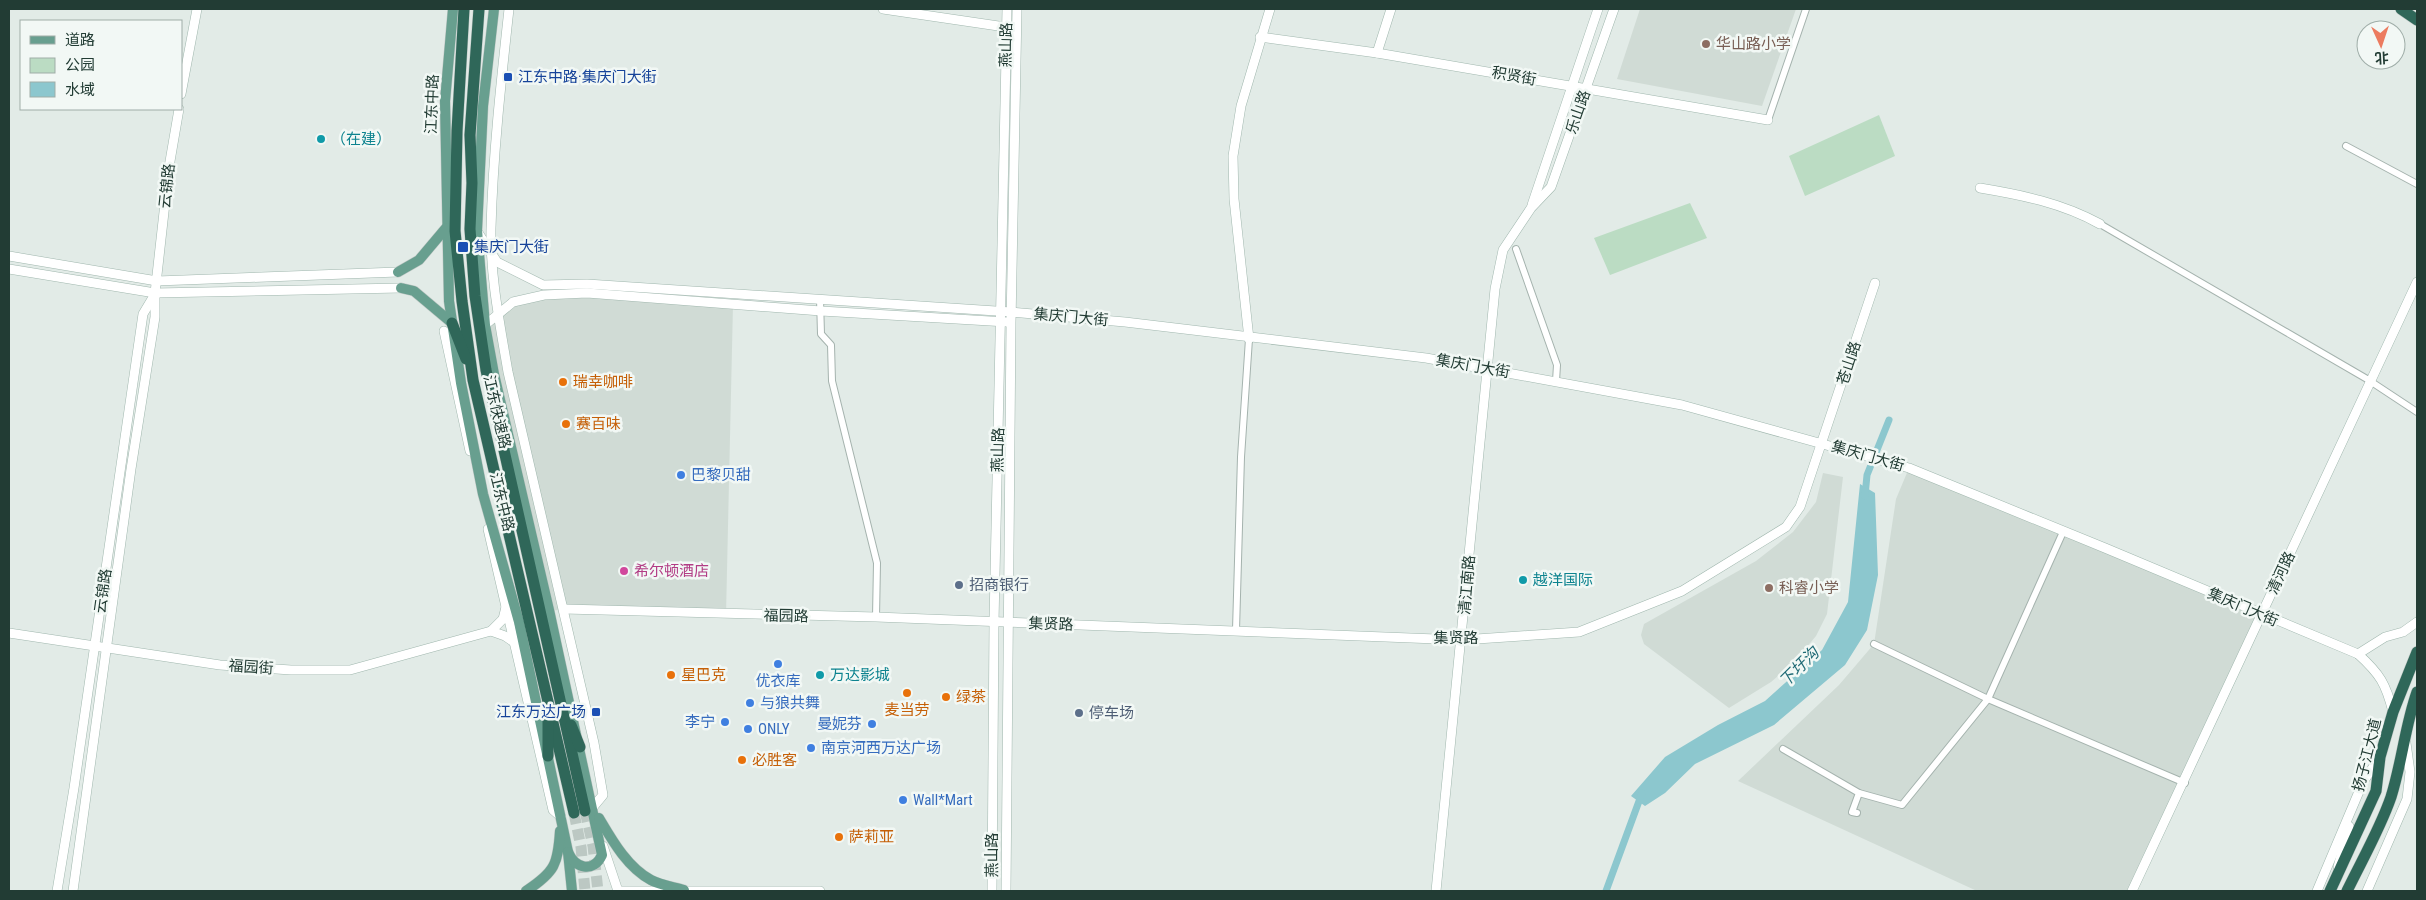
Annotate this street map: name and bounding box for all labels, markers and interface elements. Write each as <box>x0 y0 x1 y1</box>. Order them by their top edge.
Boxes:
legend <box>20 20 182 110</box>
north arrow <box>2356 20 2406 70</box>
street label: 燕山路 <box>997 22 1015 68</box>
text: 道路 <box>65 31 95 49</box>
place label: 华山路小学 <box>1716 35 1791 53</box>
marker: 华山路小学 <box>1700 38 1712 50</box>
text: 北 <box>2374 50 2389 66</box>
text: 公园 <box>65 56 95 74</box>
street label: 积贤街 <box>1490 63 1538 89</box>
place label: 江东中路·集庆门大街 <box>518 68 657 86</box>
marker: 江东中路·集庆门大街 <box>502 71 514 83</box>
street label: 江东中路 <box>422 74 442 134</box>
text: 水域 <box>65 81 95 99</box>
street label: 乐山路 <box>1562 88 1594 136</box>
place label: （在建） <box>331 130 391 148</box>
marker: （在建） <box>315 133 327 145</box>
street label: 云锦路 <box>156 163 178 209</box>
place label: 集庆门大街 <box>474 238 549 256</box>
marker: 集庆门大街 <box>456 240 470 254</box>
street label: 集庆门大街 <box>1033 305 1109 329</box>
street label: 苍山路 <box>1833 339 1865 387</box>
street label: 集庆门大街 <box>1434 351 1512 381</box>
street label: 江东快速路 <box>480 373 514 451</box>
place label: 瑞幸咖啡 <box>573 373 633 391</box>
marker: 瑞幸咖啡 <box>557 376 569 388</box>
place label: 赛百味 <box>576 415 621 433</box>
marker: 赛百味 <box>560 418 572 430</box>
street label: 燕山路 <box>989 427 1007 473</box>
street label: 集庆门大街 <box>1829 437 1907 475</box>
place label: 巴黎贝甜 <box>691 466 751 484</box>
marker: 巴黎贝甜 <box>675 469 687 481</box>
street label: 江东中路 <box>486 471 518 533</box>
street label: 清河路 <box>2263 549 2299 597</box>
street label: 清江南路 <box>1455 554 1479 616</box>
place label: 希尔顿酒店 <box>634 562 709 580</box>
marker: 希尔顿酒店 <box>618 565 630 577</box>
street label: 云锦路 <box>91 567 115 615</box>
place label: 越洋国际 <box>1533 571 1593 589</box>
marker: 越洋国际 <box>1517 574 1529 586</box>
place label: 招商银行 <box>969 576 1029 594</box>
marker: 招商银行 <box>953 579 965 591</box>
place label: 科睿小学 <box>1779 579 1839 597</box>
marker: 科睿小学 <box>1763 582 1775 594</box>
street label: 集庆门大街 <box>2205 584 2281 630</box>
street label: 福园路 <box>763 607 809 625</box>
street label: 集贤路 <box>1028 614 1074 634</box>
street label: 集贤路 <box>1433 629 1479 647</box>
water label: 下圩沟 <box>1775 642 1824 691</box>
street label: 福园街 <box>228 656 274 678</box>
marker: 优衣库 <box>772 658 784 670</box>
place label: 星巴克 <box>681 666 726 684</box>
place label: 万达影城 <box>830 666 890 684</box>
marker: 星巴克 <box>665 669 677 681</box>
marker: 万达影城 <box>814 669 826 681</box>
place label: 优衣库 <box>755 672 801 690</box>
marker: 麦当劳 <box>901 687 913 699</box>
place label: 绿茶 <box>956 688 986 706</box>
marker: 绿茶 <box>940 691 952 703</box>
place label: 与狼共舞 <box>760 694 820 712</box>
marker: 与狼共舞 <box>744 697 756 709</box>
place label: 麦当劳 <box>884 701 930 719</box>
place label: 江东万达广场 <box>496 703 586 721</box>
place label: 停车场 <box>1089 704 1134 722</box>
marker: 江东万达广场 <box>590 706 602 718</box>
marker: 停车场 <box>1073 707 1085 719</box>
place label: 李宁 <box>685 713 715 731</box>
place label: 曼妮芬 <box>817 715 862 733</box>
marker: 李宁 <box>719 716 731 728</box>
street label: 扬子江大道 <box>2349 716 2385 794</box>
marker: 曼妮芬 <box>866 718 878 730</box>
place label: ONLY <box>758 720 790 738</box>
marker: ONLY <box>742 723 754 735</box>
place label: 南京河西万达广场 <box>821 739 941 757</box>
marker: 南京河西万达广场 <box>805 742 817 754</box>
place label: 必胜客 <box>752 751 797 769</box>
marker: 必胜客 <box>736 754 748 766</box>
place label: Wall*Mart <box>913 791 973 809</box>
marker: Wall*Mart <box>897 794 909 806</box>
place label: 萨莉亚 <box>849 828 894 846</box>
marker: 萨莉亚 <box>833 831 845 843</box>
street label: 燕山路 <box>983 832 1001 878</box>

